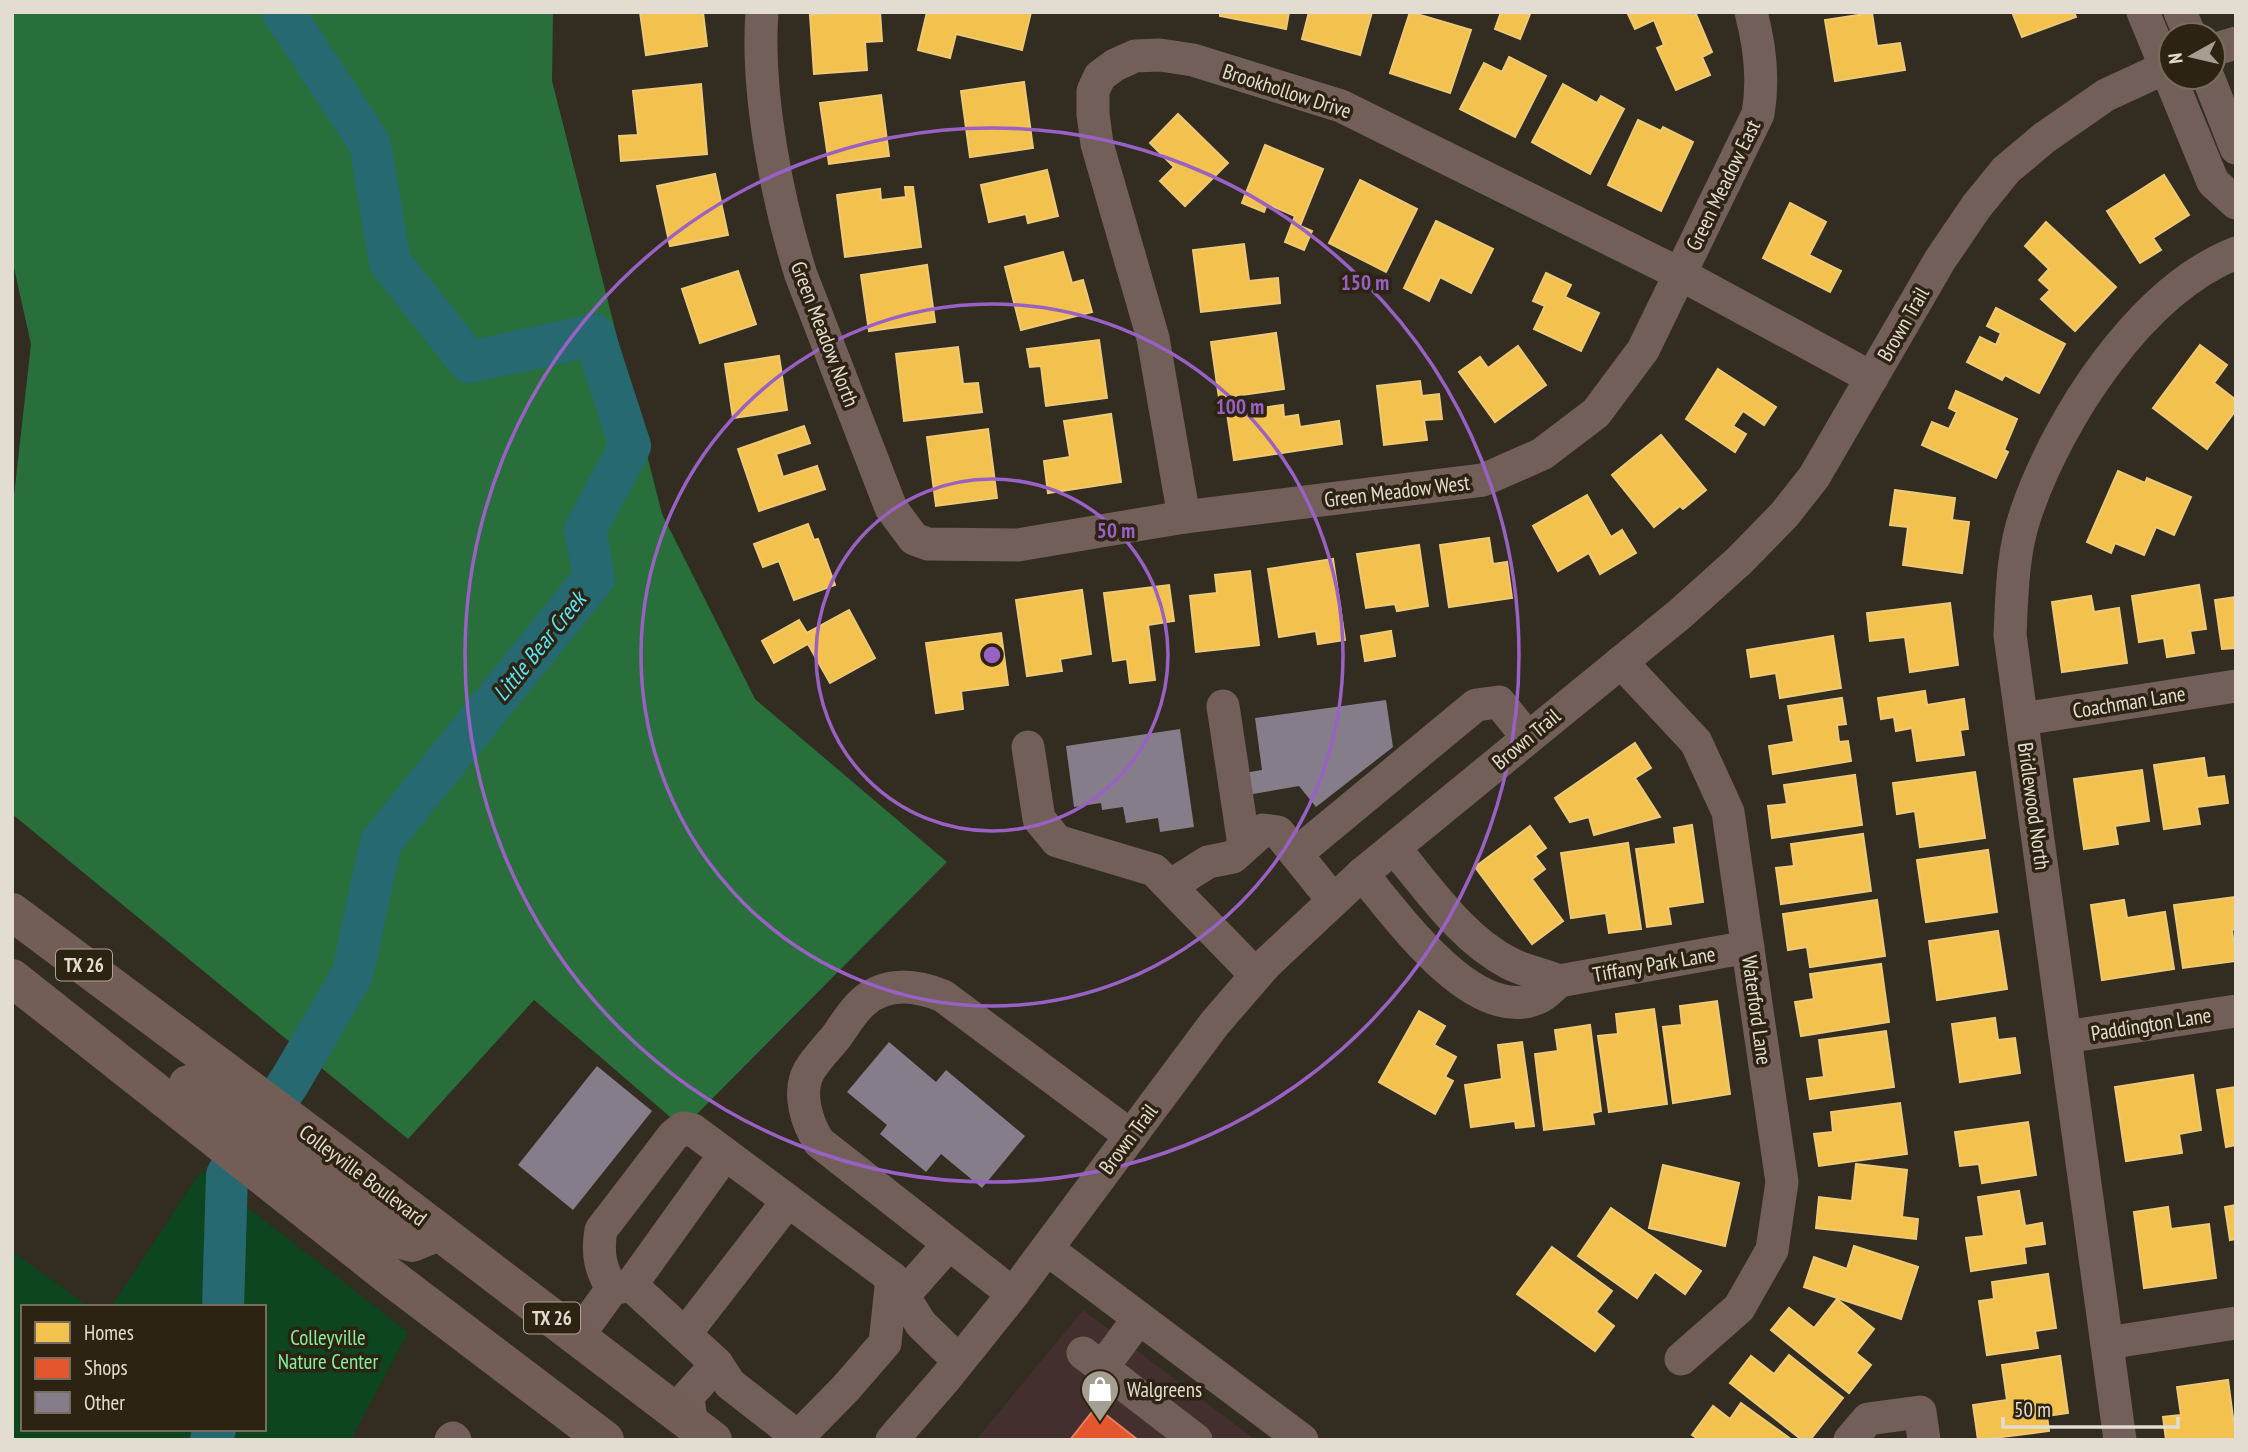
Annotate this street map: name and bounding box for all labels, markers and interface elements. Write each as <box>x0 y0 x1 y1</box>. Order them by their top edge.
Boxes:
north arrow <box>2157 21 2227 91</box>
text: N <box>2163 52 2188 65</box>
street label: Brookhollow Drive <box>1219 58 1355 124</box>
street label: Green Meadow East <box>1680 115 1766 255</box>
street label: Green Meadow North <box>785 258 865 410</box>
text: 150 m <box>1341 269 1389 296</box>
street label: Brown Trail <box>1871 282 1935 366</box>
text: 100 m <box>1216 393 1264 420</box>
street label: Green Meadow West <box>1323 469 1472 513</box>
text: 50 m <box>1097 517 1135 544</box>
water label: Little Bear Creek <box>486 583 594 706</box>
centre of rings <box>980 643 1004 667</box>
street label: Coachman Lane <box>2071 680 2187 724</box>
street label: Brown Trail <box>1486 702 1566 775</box>
street label: Bridlewood North <box>2012 741 2056 871</box>
street label: Tiffany Park Lane <box>1591 940 1717 988</box>
road number: TX 26 <box>56 950 112 981</box>
street label: Waterford Lane <box>1736 954 1778 1066</box>
street label: Paddington Lane <box>2089 1001 2213 1047</box>
street label: Brown Trail <box>1093 1098 1163 1180</box>
street label: Colleyville Boulevard <box>294 1118 432 1232</box>
road number: TX 26 <box>524 1302 580 1334</box>
legend <box>21 1305 266 1431</box>
text: Homes <box>84 1319 134 1346</box>
park label: Colleyville Nature Center <box>278 1324 378 1375</box>
text: Shops <box>84 1354 128 1381</box>
shop icon: Walgreens <box>1079 1368 1121 1423</box>
place label: Walgreens <box>1127 1376 1202 1403</box>
scale bar <box>2003 1386 2178 1430</box>
text: Other <box>84 1389 125 1416</box>
text: 50 m <box>2014 1396 2051 1423</box>

